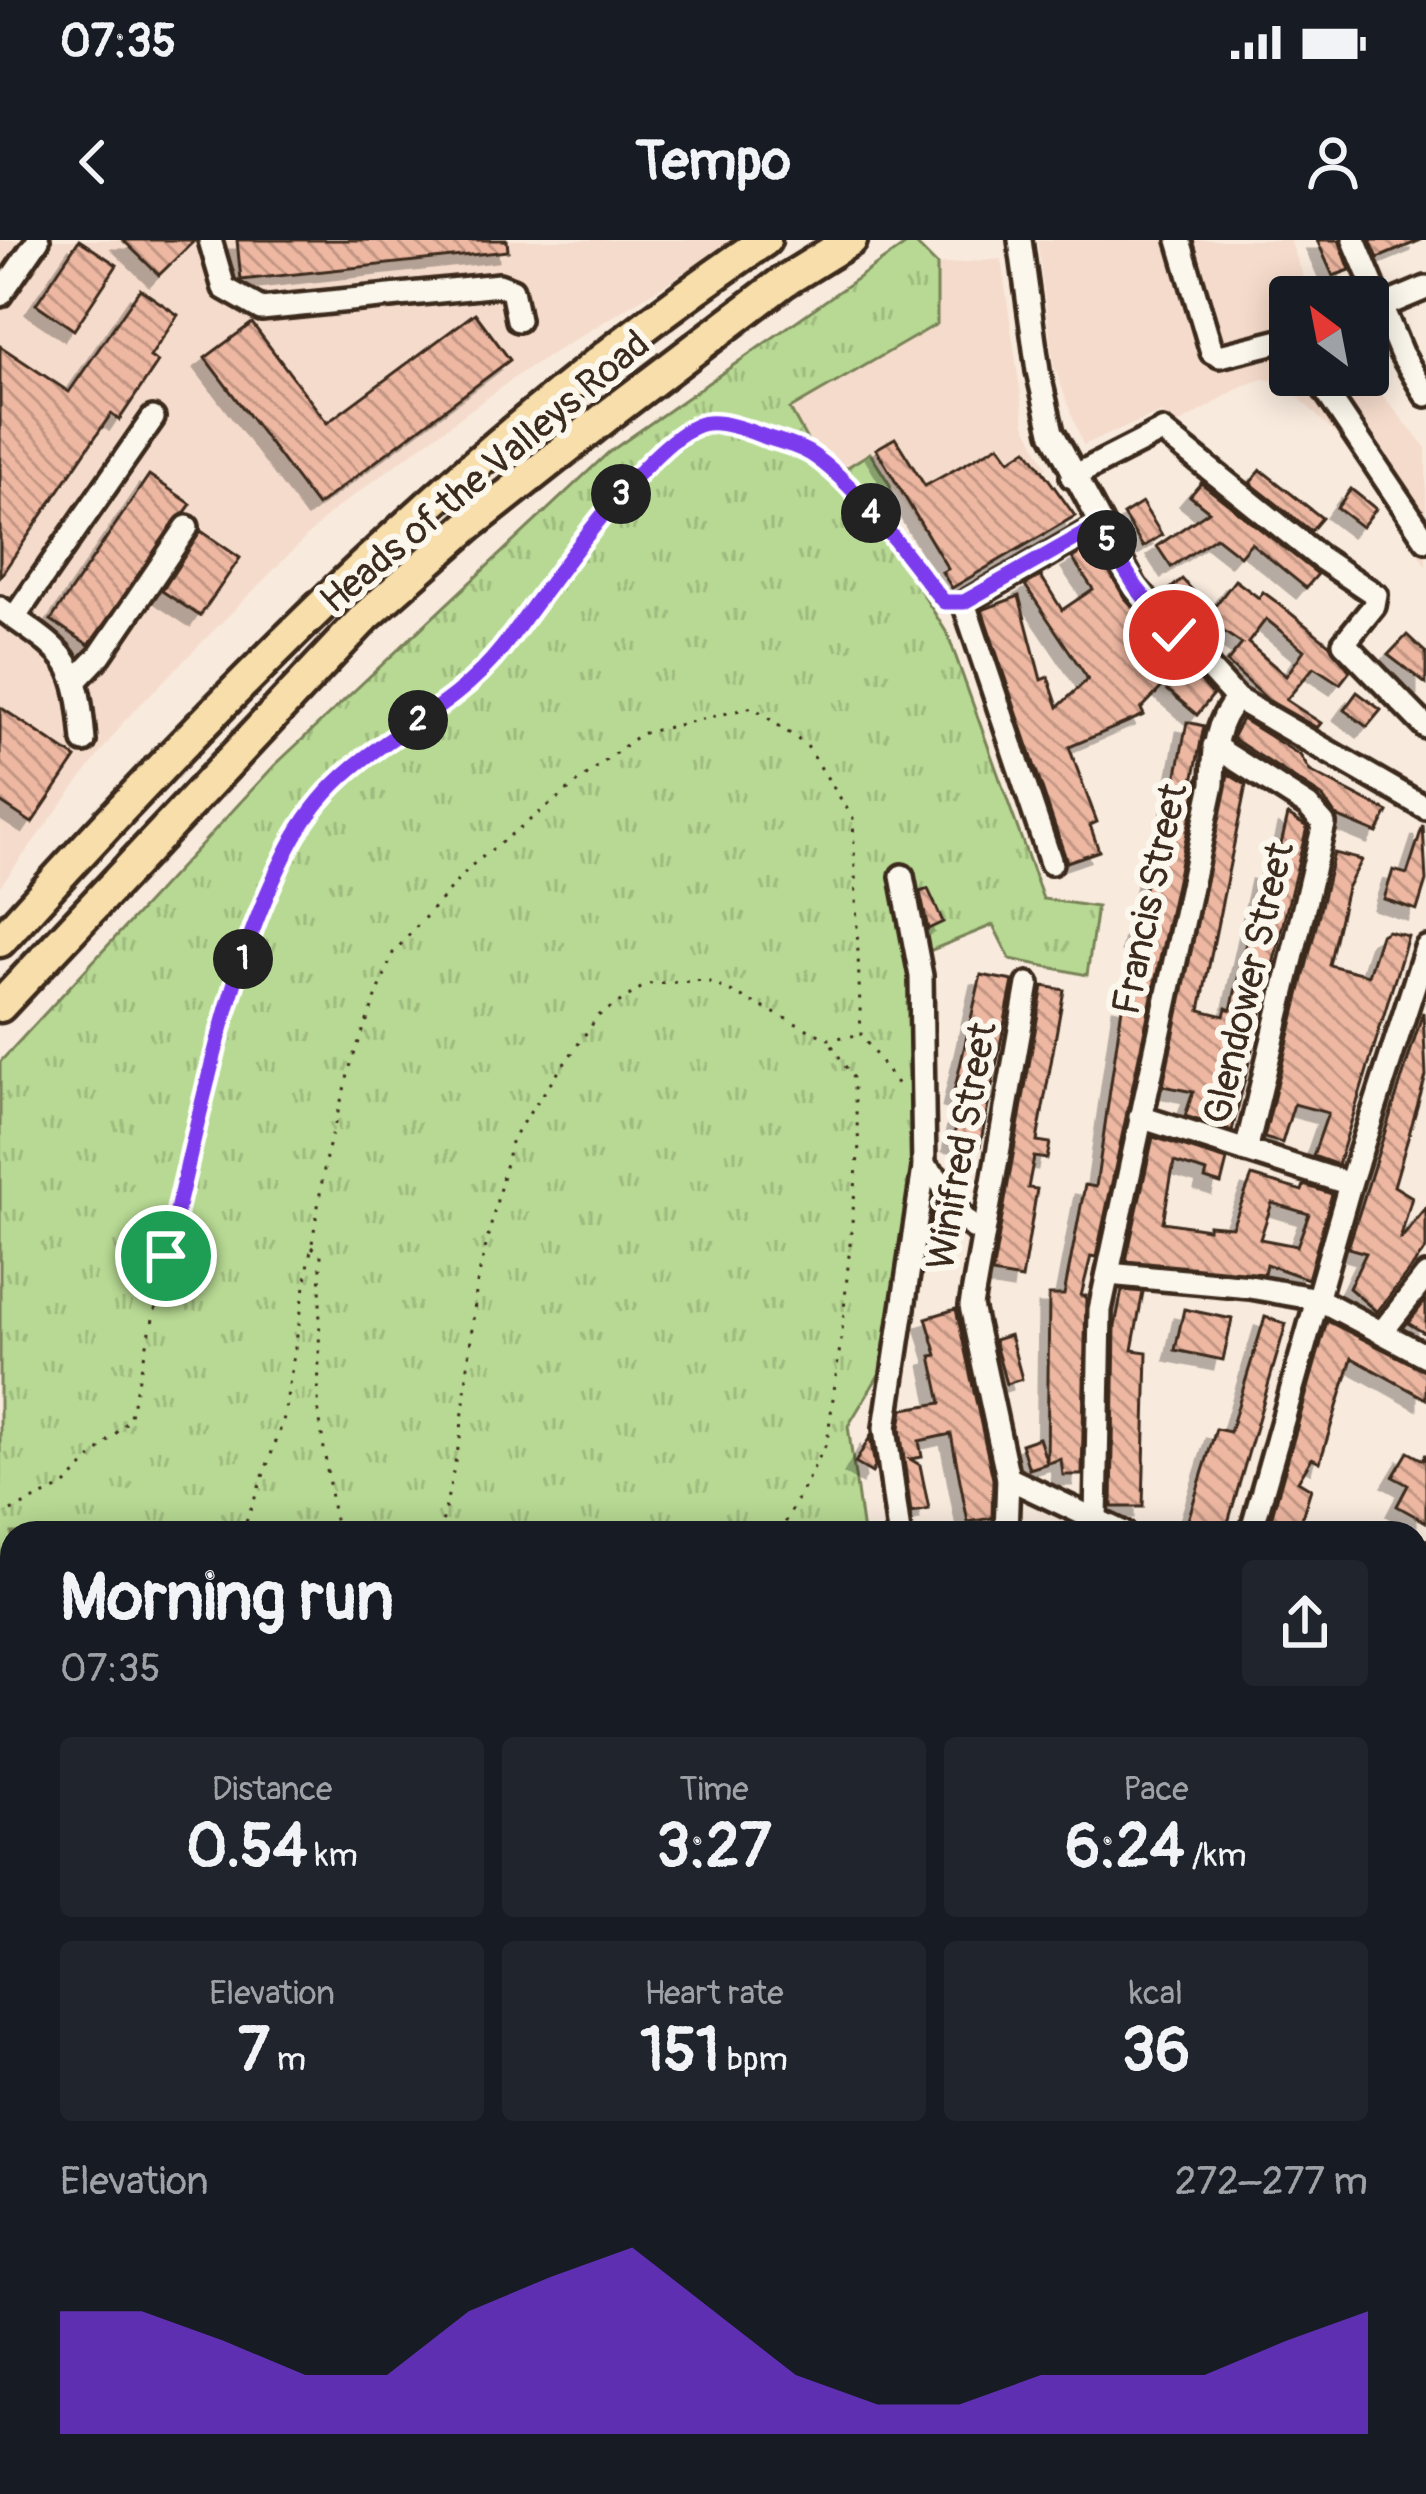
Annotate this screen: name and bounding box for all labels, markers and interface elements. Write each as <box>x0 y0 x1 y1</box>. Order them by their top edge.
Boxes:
text: 07:35 <box>60 14 176 70</box>
text: Tempo <box>635 128 791 196</box>
icon: back <box>60 129 126 195</box>
icon: person <box>1300 129 1366 195</box>
north arrow <box>1269 276 1389 396</box>
map controls <box>1269 276 1389 396</box>
street label: Heads of the Valleys Road <box>310 320 660 624</box>
pin: 3 <box>591 464 651 524</box>
text: 3 <box>612 473 630 514</box>
pin: 4 <box>841 483 901 543</box>
text: 4 <box>861 492 881 533</box>
pin: 5 <box>1077 510 1137 570</box>
text: 5 <box>1098 519 1116 560</box>
pin <box>1123 584 1225 686</box>
icon: check <box>1141 602 1207 668</box>
pin: 2 <box>388 690 448 750</box>
text: 2 <box>409 699 427 740</box>
street label: Francis Street <box>1102 779 1198 1019</box>
street label: Glendower Street <box>1193 837 1305 1129</box>
pin: 1 <box>213 929 273 989</box>
text: 1 <box>237 938 249 979</box>
street label: Winifred Street <box>916 1018 1008 1274</box>
pin <box>115 1205 217 1307</box>
icon: arrive <box>133 1223 199 1289</box>
text: Morning run <box>60 1557 394 1640</box>
button: share <box>1242 1560 1368 1686</box>
text: 07:35 <box>60 1644 161 1693</box>
text: Distance <box>212 1769 332 1810</box>
text: Time <box>680 1769 748 1810</box>
text: Pace <box>1123 1769 1189 1810</box>
text: 0.54 <box>186 1810 308 1885</box>
text: 3:27 <box>657 1810 771 1885</box>
text: 6:24 <box>1065 1810 1185 1885</box>
text: km <box>308 1835 358 1876</box>
text: /km <box>1185 1835 1247 1876</box>
text: Elevation <box>209 1973 335 2014</box>
text: Heart rate <box>644 1973 784 2014</box>
text: kcal <box>1129 1973 1183 2014</box>
text: 7 <box>238 2014 270 2089</box>
text: 151 <box>640 2014 720 2089</box>
text: 36 <box>1122 2014 1190 2089</box>
text: m <box>270 2039 306 2080</box>
text: bpm <box>720 2039 788 2080</box>
text: Elevation <box>60 2157 209 2206</box>
text: 272–277 m <box>1175 2157 1368 2206</box>

